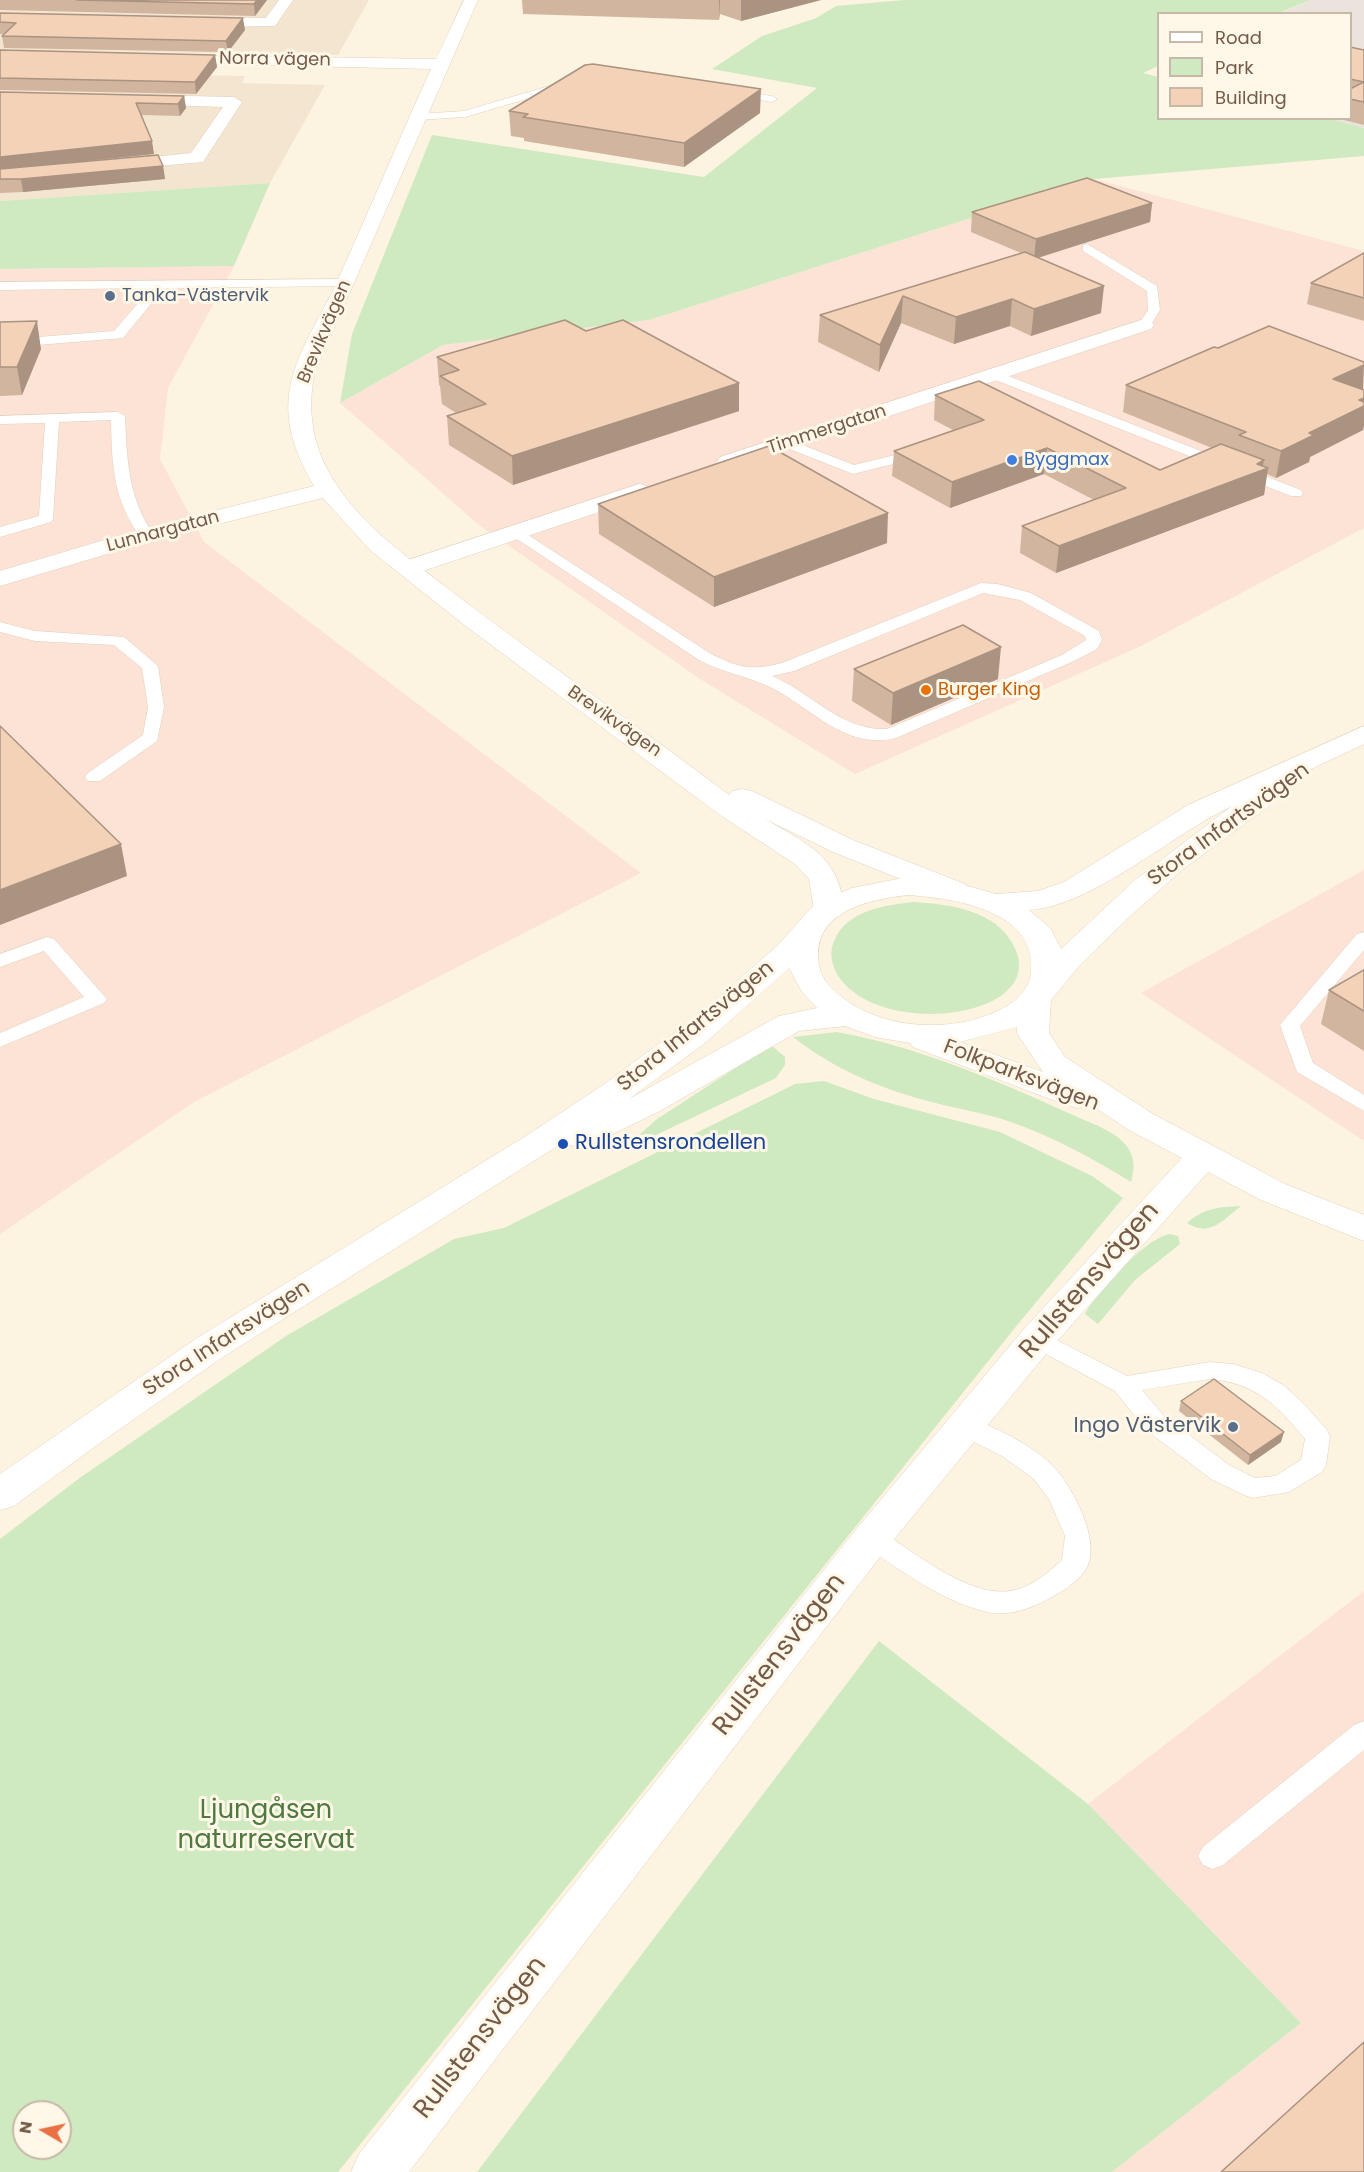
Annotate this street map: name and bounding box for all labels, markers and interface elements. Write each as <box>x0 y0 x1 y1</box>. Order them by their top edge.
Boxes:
legend <box>1157 12 1352 120</box>
text: Road <box>1215 25 1262 50</box>
street label: Norra vägen <box>219 48 331 72</box>
text: Park <box>1215 55 1254 80</box>
text: Building <box>1215 85 1287 110</box>
street label: Brevikvägen <box>294 277 356 387</box>
place label: Tanka-Västervik <box>122 285 269 307</box>
marker: Tanka-Västervik <box>103 289 117 303</box>
street label: Timmergatan <box>765 401 889 459</box>
place label: Byggmax <box>1024 449 1109 471</box>
marker: Byggmax <box>1005 453 1019 467</box>
street label: Lunnargatan <box>104 507 222 557</box>
place label: Burger King <box>938 679 1041 701</box>
street label: Brevikvägen <box>563 682 665 762</box>
marker: Burger King <box>919 683 933 697</box>
street label: Stora Infartsvägen <box>1143 758 1315 892</box>
street label: Stora Infartsvägen <box>613 956 779 1098</box>
street label: Folkparksvägen <box>940 1035 1102 1117</box>
place label: Rullstensrondellen <box>575 1131 766 1157</box>
marker: Rullstensrondellen <box>556 1137 570 1151</box>
street label: Rullstensvägen <box>1014 1196 1166 1366</box>
street label: Stora Infartsvägen <box>139 1276 315 1402</box>
place label: Ingo Västervik <box>1074 1414 1221 1440</box>
marker: Ingo Västervik <box>1226 1420 1240 1434</box>
street label: Rullstensvägen <box>707 1568 853 1742</box>
park label: Ljungåsen naturreservat <box>178 1795 354 1856</box>
street label: Rullstensvägen <box>408 1951 554 2125</box>
north arrow <box>12 2100 72 2160</box>
text: N <box>13 2120 38 2135</box>

